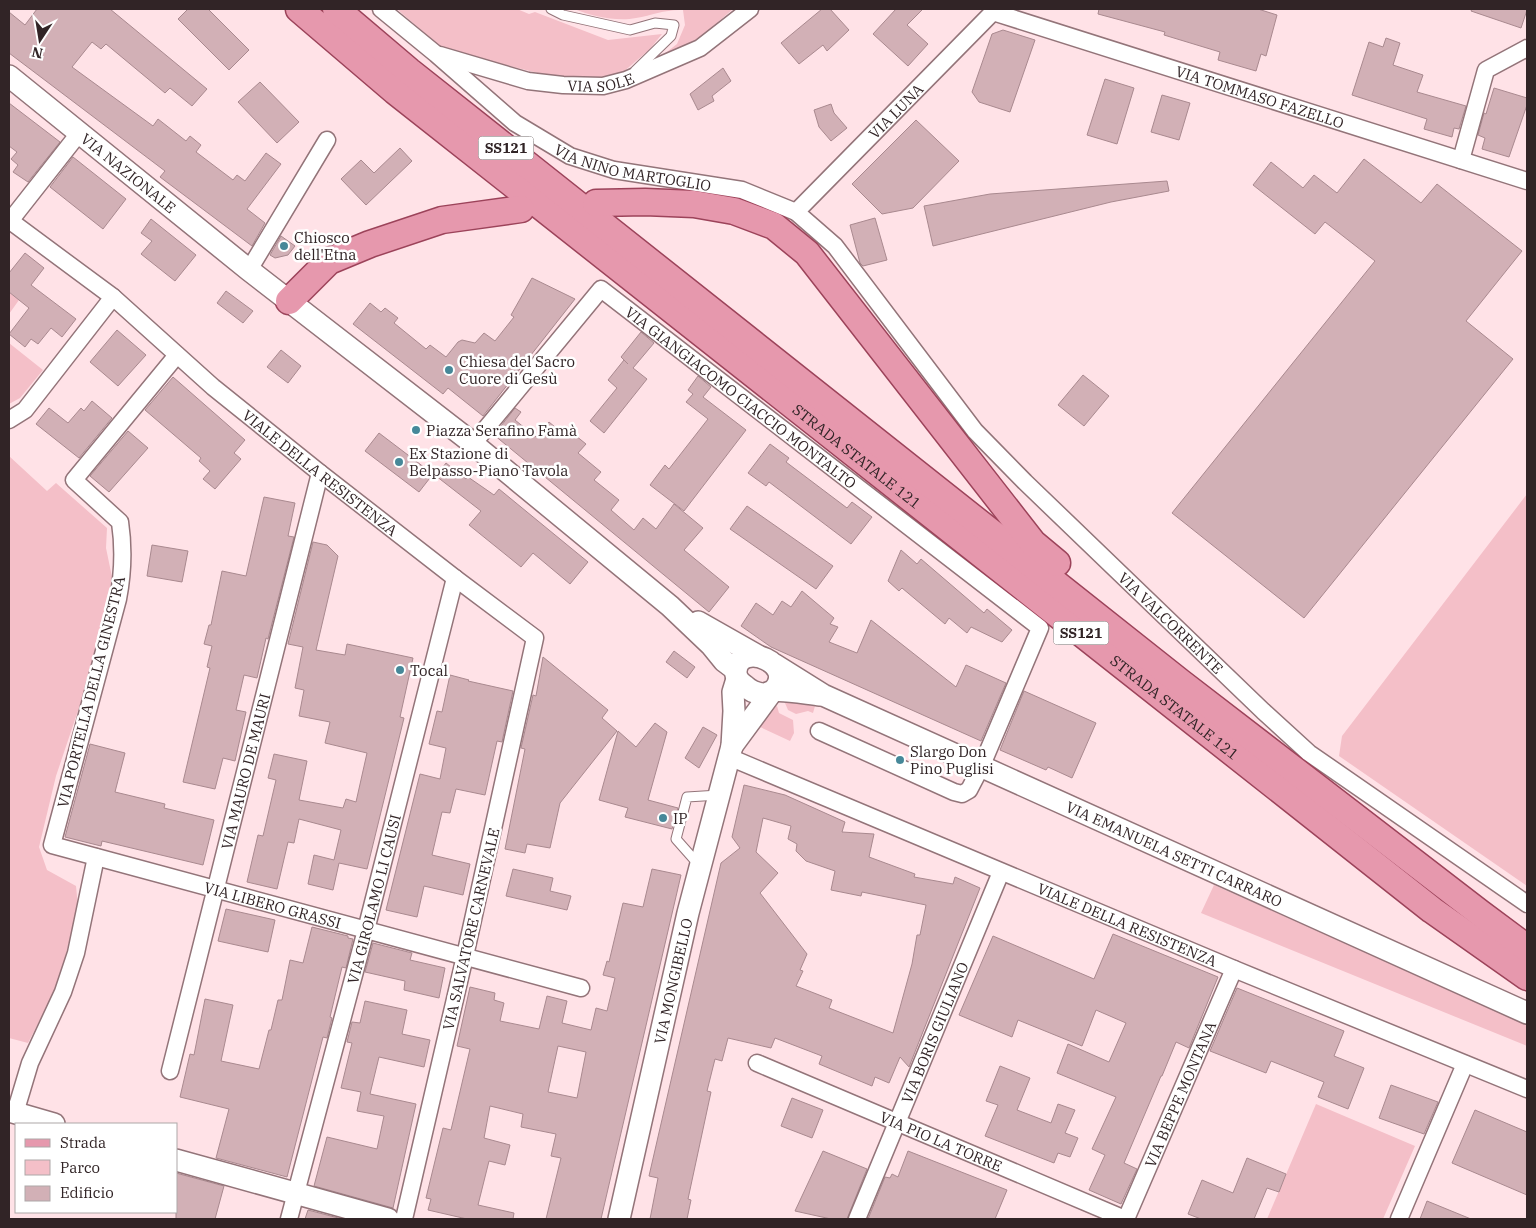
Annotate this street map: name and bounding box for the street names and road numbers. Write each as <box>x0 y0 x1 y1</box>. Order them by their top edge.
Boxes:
street label: VIA TOMMASO FAZELLO <box>1173 61 1346 132</box>
street label: VIA SOLE <box>567 68 637 96</box>
street label: VIA LUNA <box>864 79 928 143</box>
street label: VIA NAZIONALE <box>77 129 180 217</box>
road number: SS121 <box>478 136 534 160</box>
street label: VIA NINO MARTOGLIO <box>551 139 713 195</box>
street label: VIA GIANGIACOMO CIACCIO MONTALTO <box>622 302 861 492</box>
street label: STRADA STATALE 121 <box>789 399 925 512</box>
street label: VIALE DELLA RESISTENZA <box>239 405 402 540</box>
street label: VIA VALCORRENTE <box>1115 568 1228 677</box>
street label: VIA PORTELLA DELLA GINESTRA <box>53 574 129 810</box>
road number: SS121 <box>1054 622 1108 644</box>
street label: STRADA STATALE 121 <box>1107 650 1243 763</box>
street label: VIA MAURO DE MAURI <box>216 691 274 851</box>
street label: VIA EMANUELA SETTI CARRARO <box>1063 797 1285 911</box>
street label: VIA GIROLAMO LI CAUSI <box>343 812 404 986</box>
street label: VIA SALVATORE CARNEVALE <box>438 826 504 1032</box>
street label: VIA LIBERO GRASSI <box>202 877 343 932</box>
street label: VIALE DELLA RESISTENZA <box>1035 878 1221 971</box>
street label: VIA MONGIBELLO <box>649 916 696 1046</box>
street label: VIA BORIS GIULIANO <box>897 959 972 1106</box>
street label: VIA BEPPE MONTANA <box>1140 1018 1220 1170</box>
street label: VIA PIO LA TORRE <box>877 1107 1005 1175</box>

